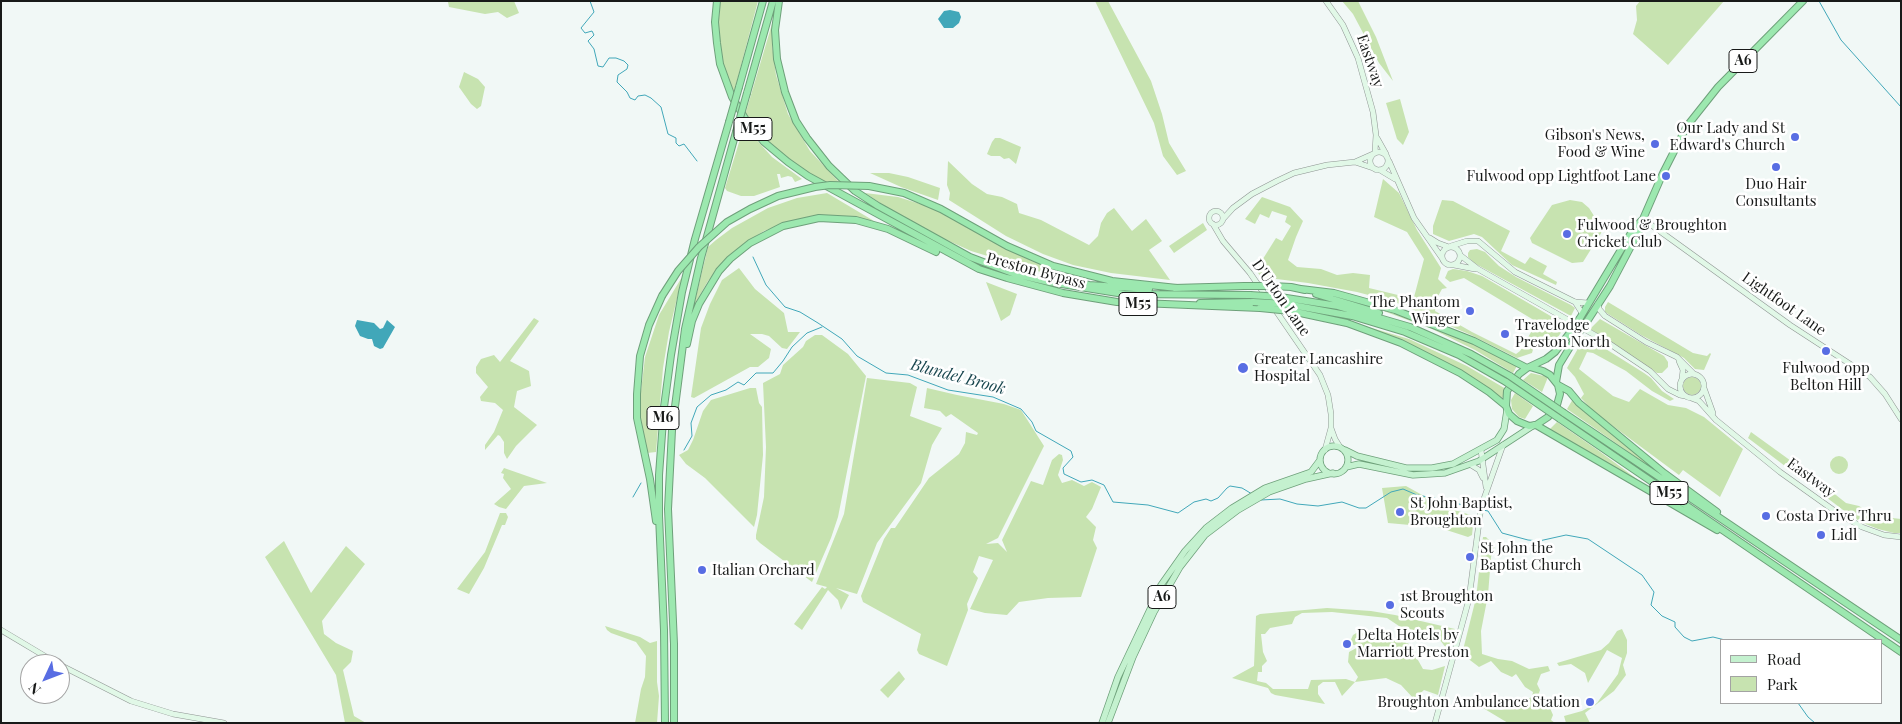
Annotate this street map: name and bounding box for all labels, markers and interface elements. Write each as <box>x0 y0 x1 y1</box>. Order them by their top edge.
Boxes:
street label: Eastway <box>1353 32 1387 90</box>
road number: A6 <box>1729 49 1757 72</box>
road number: M55 <box>734 118 772 140</box>
place label: Our Lady and St Edward's Church <box>1670 119 1785 154</box>
place label: Gibson's News, Food & Wine <box>1545 126 1645 161</box>
marker: Our Lady and St Edward's Church <box>1789 131 1801 143</box>
marker: Gibson's News, Food & Wine <box>1649 138 1661 150</box>
marker: Duo Hair Consultants <box>1770 161 1782 173</box>
place label: Fulwood opp Lightfoot Lane <box>1466 167 1656 185</box>
marker: Fulwood opp Lightfoot Lane <box>1660 170 1672 182</box>
place label: Duo Hair Consultants <box>1736 175 1816 210</box>
place label: Fulwood & Broughton Cricket Club <box>1577 216 1727 251</box>
marker: Fulwood & Broughton Cricket Club <box>1561 228 1573 240</box>
street label: Preston Bypass <box>984 249 1088 293</box>
street label: D'Urton Lane <box>1248 256 1314 340</box>
street label: Lightfoot Lane <box>1739 268 1829 340</box>
road number: M55 <box>1119 292 1157 316</box>
place label: The Phantom Winger <box>1370 293 1460 328</box>
marker: The Phantom Winger <box>1464 305 1476 317</box>
place label: Travelodge Preston North <box>1515 316 1610 351</box>
marker: Travelodge Preston North <box>1499 328 1511 340</box>
marker: Fulwood opp Belton Hill <box>1820 345 1832 357</box>
place label: Greater Lancashire Hospital <box>1254 350 1383 385</box>
water label: Blundel Brook <box>908 355 1008 399</box>
place label: Fulwood opp Belton Hill <box>1782 359 1870 394</box>
marker: Greater Lancashire Hospital <box>1236 361 1250 375</box>
road number: M6 <box>647 406 679 429</box>
street label: Eastway <box>1783 455 1839 501</box>
road number: M55 <box>1650 482 1688 504</box>
place label: St John Baptist, Broughton <box>1410 494 1513 529</box>
marker: St John Baptist, Broughton <box>1394 506 1406 518</box>
place label: Costa Drive Thru <box>1776 507 1892 525</box>
marker: Costa Drive Thru <box>1760 510 1772 522</box>
place label: Lidl <box>1831 526 1857 544</box>
marker: Lidl <box>1815 529 1827 541</box>
place label: St John the Baptist Church <box>1480 539 1581 574</box>
marker: St John the Baptist Church <box>1464 551 1476 563</box>
place label: Italian Orchard <box>712 561 815 579</box>
marker: Italian Orchard <box>696 564 708 576</box>
road number: A6 <box>1148 586 1176 608</box>
place label: 1st Broughton Scouts <box>1400 587 1493 622</box>
marker: 1st Broughton Scouts <box>1384 599 1396 611</box>
place label: Delta Hotels by Marriott Preston <box>1357 626 1469 661</box>
marker: Delta Hotels by Marriott Preston <box>1341 638 1353 650</box>
legend <box>1720 639 1882 704</box>
text: Road <box>1767 649 1801 669</box>
north arrow <box>20 654 70 704</box>
text: Park <box>1767 674 1798 694</box>
text: N <box>24 679 45 699</box>
place label: Broughton Ambulance Station <box>1377 693 1580 711</box>
marker: Broughton Ambulance Station <box>1584 696 1596 708</box>

